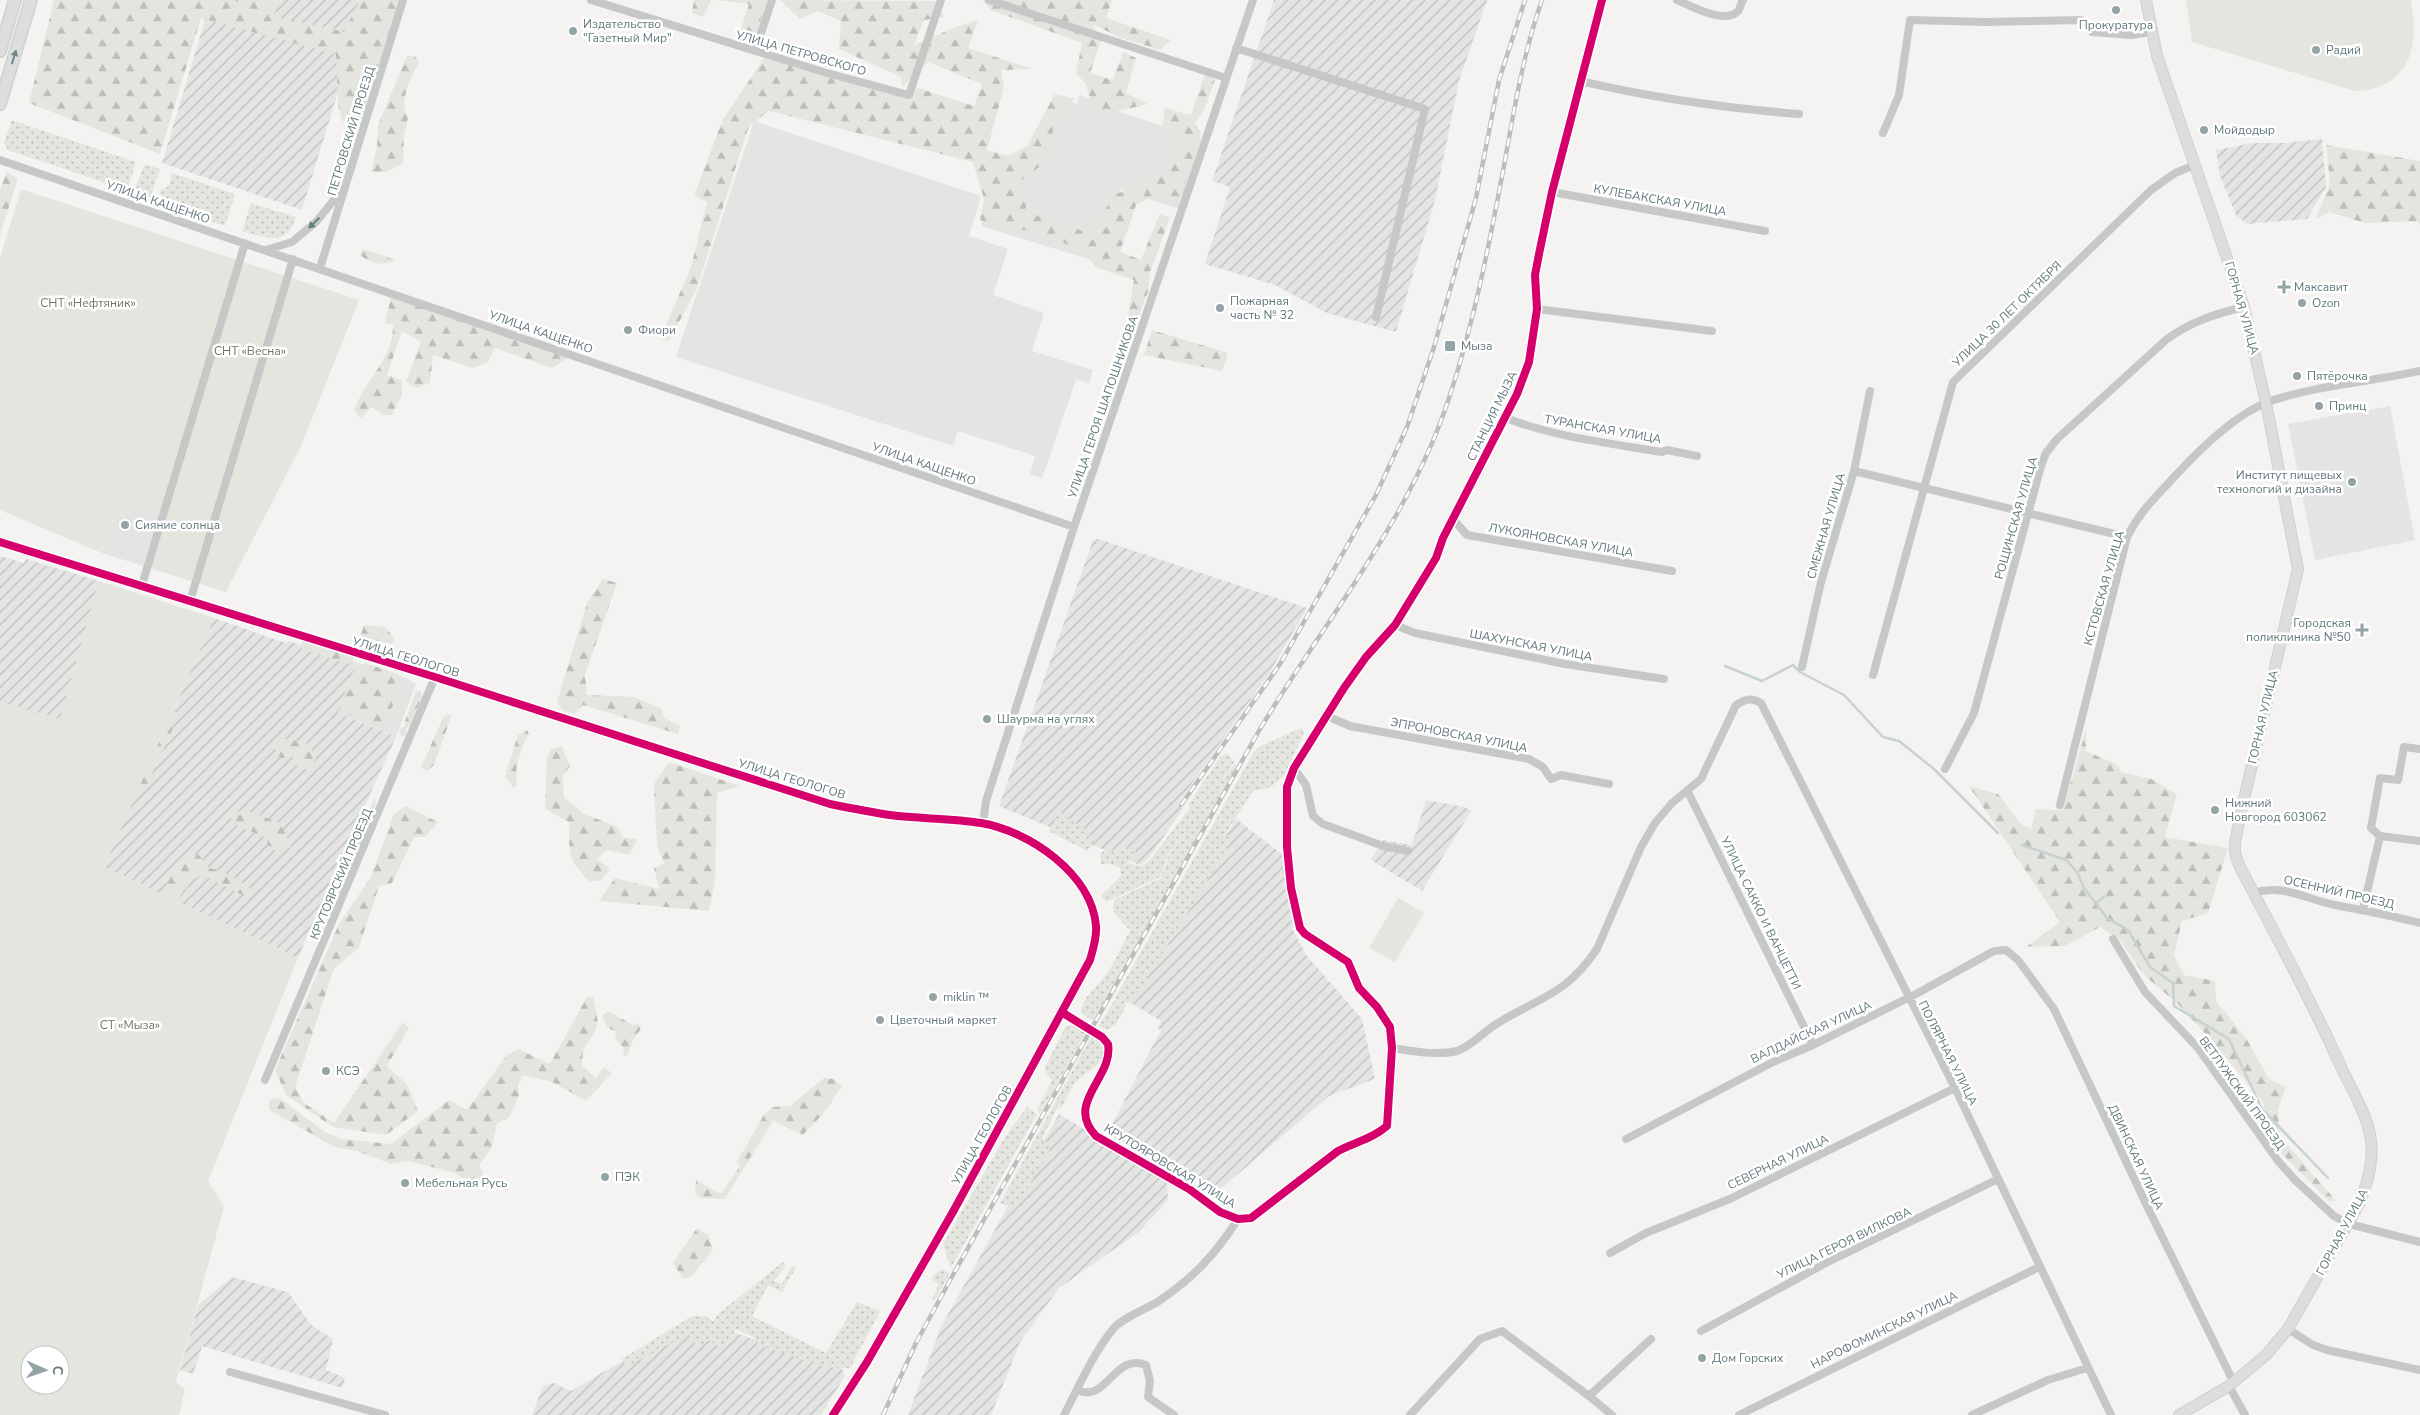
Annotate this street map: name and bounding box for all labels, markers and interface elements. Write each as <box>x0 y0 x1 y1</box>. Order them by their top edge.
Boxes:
marker: Прокуратура <box>2110 4 2122 16</box>
place label: Издательство "Газетный Мир" <box>583 16 672 46</box>
place label: Прокуратура <box>2079 17 2153 33</box>
marker: Издательство "Газетный Мир" <box>567 25 579 37</box>
street label: УЛИЦА ПЕТРОВСКОГО <box>733 26 868 79</box>
place label: Радий <box>2326 42 2361 58</box>
marker: Радий <box>2310 44 2322 56</box>
one-way arrow <box>11 50 18 65</box>
street label: ПЕТРОВСКИЙ ПРОЕЗД <box>324 64 378 198</box>
place label: Мойдодыр <box>2214 122 2275 138</box>
marker: Мойдодыр <box>2198 124 2210 136</box>
street label: УЛИЦА КАЩЕНКО <box>103 176 212 227</box>
street label: КУЛЕБАКСКАЯ УЛИЦА <box>1592 180 1728 220</box>
one-way arrow <box>308 217 320 229</box>
street label: УЛИЦА 30 ЛЕТ ОКТЯБРЯ <box>1948 258 2065 371</box>
street label: ГОРНАЯ УЛИЦА <box>2221 260 2263 357</box>
place label: Максавит <box>2294 279 2349 295</box>
marker: Максавит <box>2278 281 2290 293</box>
place label: Пожарная часть № 32 <box>1230 293 1294 323</box>
park label: СНТ «Нефтяник» <box>40 295 136 311</box>
place label: Ozon <box>2312 295 2340 311</box>
marker: Ozon <box>2296 297 2308 309</box>
marker: Пожарная часть № 32 <box>1214 302 1226 314</box>
street label: УЛИЦА КАЩЕНКО <box>486 306 595 357</box>
street label: УЛИЦА ГЕРОЯ ШАПОШНИКОВА <box>1064 313 1142 501</box>
place label: Фиори <box>638 322 676 338</box>
marker: Фиори <box>622 324 634 336</box>
place label: Мыза <box>1461 338 1492 354</box>
marker: Мыза <box>1443 339 1457 353</box>
park label: СНТ «Весна» <box>214 343 286 359</box>
street label: СТАНЦИЯ МЫЗА <box>1463 368 1521 464</box>
place label: Пятёрочка <box>2307 368 2368 384</box>
marker: Пятёрочка <box>2291 370 2303 382</box>
place label: Принц <box>2329 398 2366 414</box>
marker: Принц <box>2313 400 2325 412</box>
street label: ТУРАНСКАЯ УЛИЦА <box>1543 411 1663 447</box>
street label: УЛИЦА КАЩЕНКО <box>869 438 978 489</box>
street label: РОЩИНСКАЯ УЛИЦА <box>1991 455 2041 581</box>
place label: Институт пищевых технологий и дизайна <box>2217 467 2343 497</box>
street label: СМЕЖНАЯ УЛИЦА <box>1803 471 1849 581</box>
marker: Институт пищевых технологий и дизайна <box>2346 476 2358 488</box>
place label: Сияние солнца <box>135 517 220 533</box>
marker: Сияние солнца <box>119 519 131 531</box>
street label: ЛУКОЯНОВСКАЯ УЛИЦА <box>1487 519 1635 561</box>
street label: КСТОВСКАЯ УЛИЦА <box>2080 528 2128 647</box>
place label: Городская поликлиника №50 <box>2246 615 2351 645</box>
marker: Городская поликлиника №50 <box>2355 623 2369 637</box>
street label: ШАХУНСКАЯ УЛИЦА <box>1468 625 1594 665</box>
street label: УЛИЦА ГЕОЛОГОВ <box>349 633 462 681</box>
street label: ГОРНАЯ УЛИЦА <box>2244 668 2282 766</box>
place label: Шаурма на углях <box>997 711 1095 727</box>
marker: Шаурма на углях <box>981 713 993 725</box>
street label: ЭПРОНОВСКАЯ УЛИЦА <box>1389 714 1529 756</box>
street label: УЛИЦА ГЕОЛОГОВ <box>735 755 848 803</box>
place label: Нижний Новгород 603062 <box>2225 795 2327 825</box>
marker: Нижний Новгород 603062 <box>2209 804 2221 816</box>
street label: КРУТОЯРСКИЙ ПРОЕЗД <box>306 805 376 942</box>
street label: УЛИЦА САККО И ВАНЦЕТТИ <box>1716 833 1805 992</box>
street label: ОСЕННИЙ ПРОЕЗД <box>2282 871 2397 913</box>
place label: miklin ™ <box>943 989 989 1005</box>
marker: miklin ™ <box>927 991 939 1003</box>
street label: ВАЛДАЙСКАЯ УЛИЦА <box>1748 997 1874 1067</box>
street label: ПОЛЯРНАЯ УЛИЦА <box>1915 998 1981 1108</box>
place label: Цветочный маркет <box>890 1012 997 1028</box>
marker: Цветочный маркет <box>874 1014 886 1026</box>
park label: СТ «Мыза» <box>100 1017 160 1033</box>
street label: ВЕТЛУЖСКИЙ ПРОЕЗД <box>2195 1033 2289 1153</box>
place label: КСЭ <box>336 1063 360 1079</box>
marker: КСЭ <box>320 1065 332 1077</box>
street label: УЛИЦА ГЕОЛОГОВ <box>948 1082 1016 1188</box>
street label: ДВИНСКАЯ УЛИЦА <box>2105 1102 2168 1213</box>
street label: КРУТОЯРОВСКАЯ УЛИЦА <box>1101 1120 1239 1212</box>
street label: СЕВЕРНАЯ УЛИЦА <box>1725 1130 1831 1193</box>
place label: ПЭК <box>615 1169 640 1185</box>
marker: ПЭК <box>599 1171 611 1183</box>
place label: Мебельная Русь <box>415 1175 507 1191</box>
marker: Мебельная Русь <box>399 1177 411 1189</box>
street label: ГОРНАЯ УЛИЦА <box>2312 1186 2372 1278</box>
street label: УЛИЦА ГЕРОЯ ВИЛКОВА <box>1773 1203 1914 1283</box>
street label: НАРОФОМИНСКАЯ УЛИЦА <box>1808 1287 1960 1373</box>
north arrow <box>20 1345 70 1395</box>
place label: Дом Горских <box>1712 1350 1784 1366</box>
marker: Дом Горских <box>1696 1352 1708 1364</box>
text: С <box>48 1365 67 1376</box>

